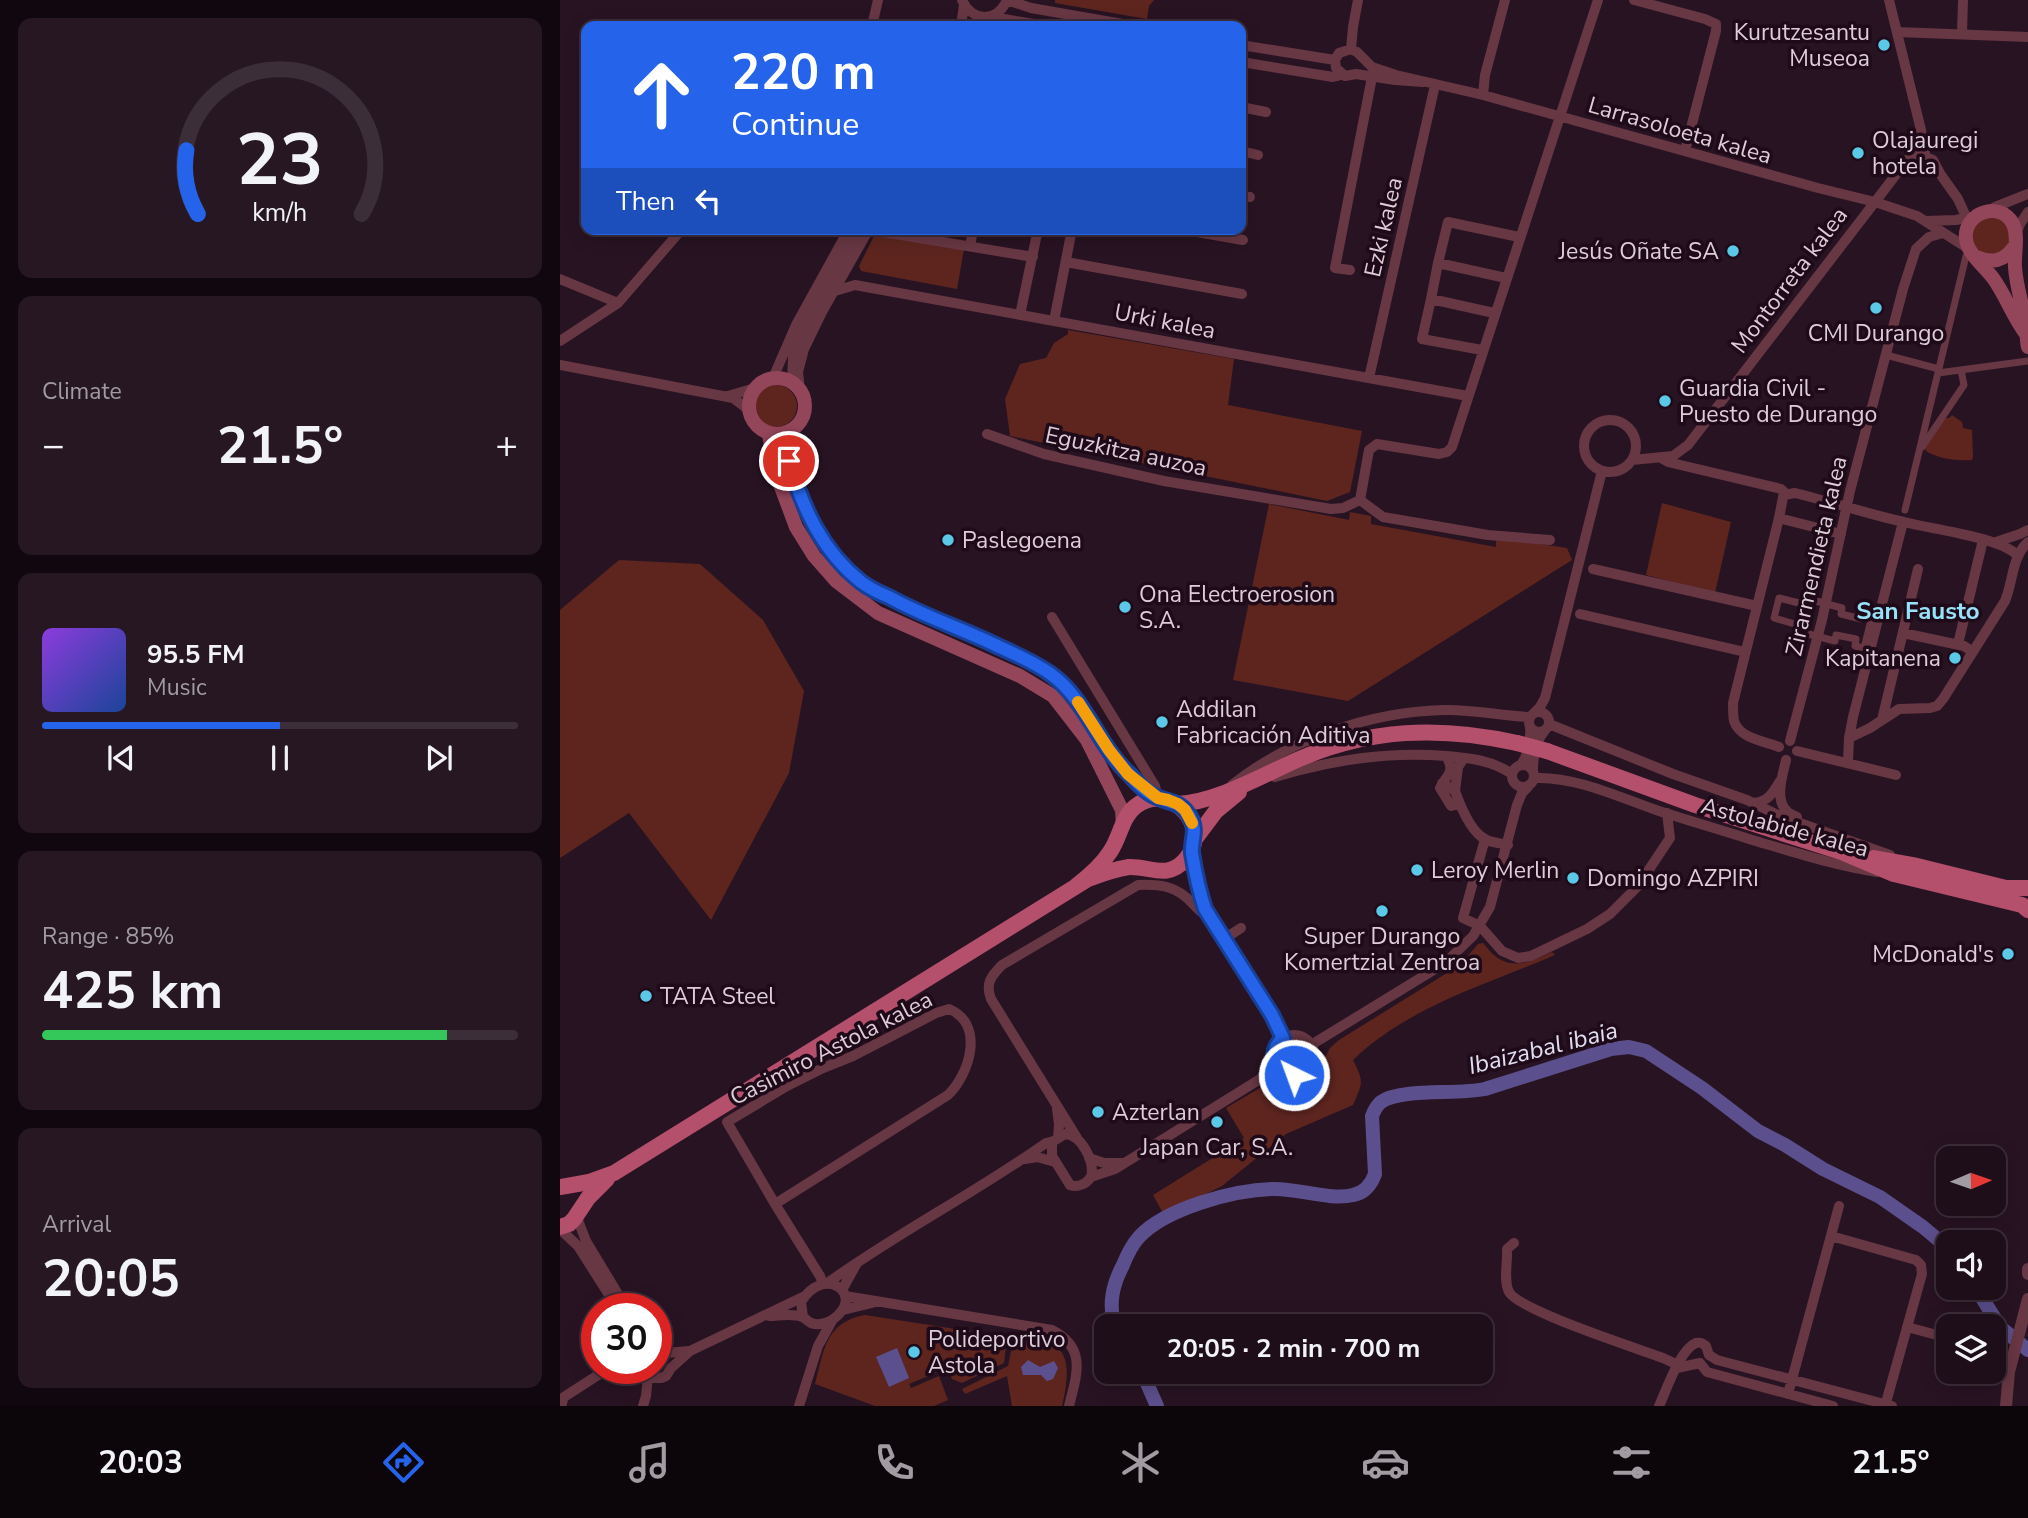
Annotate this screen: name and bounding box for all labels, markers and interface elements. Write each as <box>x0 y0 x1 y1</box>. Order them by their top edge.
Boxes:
place label: Kurutzesantu Museoa <box>1734 17 1870 74</box>
marker: Kurutzesantu Museoa <box>1876 37 1892 53</box>
text: 220 m <box>731 39 875 106</box>
icon: ahead <box>616 49 707 140</box>
street label: Larrasoloeta kalea <box>1584 89 1775 172</box>
text: Continue <box>731 103 859 146</box>
text: 23 <box>236 110 324 210</box>
place label: Olajauregi hotela <box>1872 125 1978 182</box>
marker: Olajauregi hotela <box>1850 145 1866 161</box>
street label: Ezki kalea <box>1357 174 1410 280</box>
icon: left <box>689 182 727 220</box>
text: Then <box>616 184 675 219</box>
text: km/h <box>252 196 308 230</box>
street label: Montorreta kalea <box>1724 201 1855 360</box>
place label: Jesús Oñate SA <box>1558 236 1719 267</box>
marker: Jesús Oñate SA <box>1725 243 1741 259</box>
street label: Urki kalea <box>1112 297 1218 346</box>
marker: CMI Durango <box>1868 300 1884 316</box>
place label: CMI Durango <box>1808 318 1944 349</box>
place label: Guardia Civil - Puesto de Durango <box>1679 373 1877 430</box>
text: Climate <box>42 376 122 407</box>
marker: Guardia Civil - Puesto de Durango <box>1657 393 1673 409</box>
text: 21.5° <box>217 410 343 481</box>
street label: Eguzkitza auzoa <box>1042 419 1210 484</box>
text: − <box>42 420 65 471</box>
text: + <box>495 420 518 471</box>
pin <box>759 431 819 491</box>
icon: arrive <box>770 442 808 480</box>
street label: Zirarmendieta kalea <box>1778 453 1855 659</box>
place label: Paslegoena <box>962 525 1082 556</box>
marker: Paslegoena <box>940 532 956 548</box>
place label: Ona Electroerosion S.A. <box>1139 579 1335 636</box>
district label: San Fausto <box>1856 595 1980 627</box>
marker: Ona Electroerosion S.A. <box>1117 599 1133 615</box>
text: 95.5 FM <box>147 637 244 672</box>
place label: Kapitanena <box>1825 643 1941 674</box>
marker: Kapitanena <box>1947 650 1963 666</box>
text: Music <box>147 672 207 703</box>
place label: Addilan Fabricación Aditiva <box>1176 694 1370 751</box>
marker: Addilan Fabricación Aditiva <box>1154 714 1170 730</box>
icon: previous <box>102 739 140 777</box>
icon: pause <box>261 739 299 777</box>
icon: next <box>420 739 458 777</box>
street label: Astolabide kalea <box>1698 790 1872 865</box>
place label: Leroy Merlin <box>1431 855 1559 886</box>
marker: Leroy Merlin <box>1409 862 1425 878</box>
place label: Domingo AZPIRI <box>1587 863 1759 894</box>
marker: Domingo AZPIRI <box>1565 870 1581 886</box>
marker: Super Durango Komertzial Zentroa <box>1374 903 1390 919</box>
text: Range · 85% <box>42 921 174 952</box>
place label: Super Durango Komertzial Zentroa <box>1284 921 1480 978</box>
place label: McDonald's <box>1872 939 1994 970</box>
marker: McDonald's <box>2000 946 2016 962</box>
text: 425 km <box>42 955 223 1026</box>
place label: TATA Steel <box>660 981 775 1012</box>
street label: Casimiro Astola kalea <box>725 984 938 1113</box>
marker: TATA Steel <box>638 988 654 1004</box>
water label: Ibaizabal ibaia <box>1465 1014 1621 1082</box>
position arrow <box>1257 1038 1331 1112</box>
place label: Azterlan <box>1112 1097 1200 1128</box>
marker: Azterlan <box>1090 1104 1106 1120</box>
marker: Japan Car, S.A. <box>1209 1114 1225 1130</box>
place label: Japan Car, S.A. <box>1140 1132 1293 1163</box>
north arrow <box>1936 1146 2006 1216</box>
map controls <box>1936 1146 2006 1384</box>
text: Arrival <box>42 1209 111 1240</box>
button: sound <box>1936 1230 2006 1300</box>
text: 20:05 <box>42 1243 180 1314</box>
speed limit sign: 30 <box>581 1293 672 1384</box>
button: layers <box>1936 1314 2006 1384</box>
place label: Polideportivo Astola <box>928 1324 1066 1381</box>
text: 20:05 · 2 min · 700 m <box>1167 1331 1420 1366</box>
marker: Polideportivo Astola <box>906 1344 922 1360</box>
icon: directions <box>379 1438 428 1487</box>
icon: music <box>625 1438 674 1487</box>
icon: phone <box>870 1438 919 1487</box>
icon: climate <box>1116 1438 1165 1487</box>
icon: car <box>1361 1438 1410 1487</box>
icon: filters <box>1607 1438 1656 1487</box>
text: 20:03 <box>98 1441 183 1484</box>
text: 21.5° <box>1852 1441 1930 1484</box>

